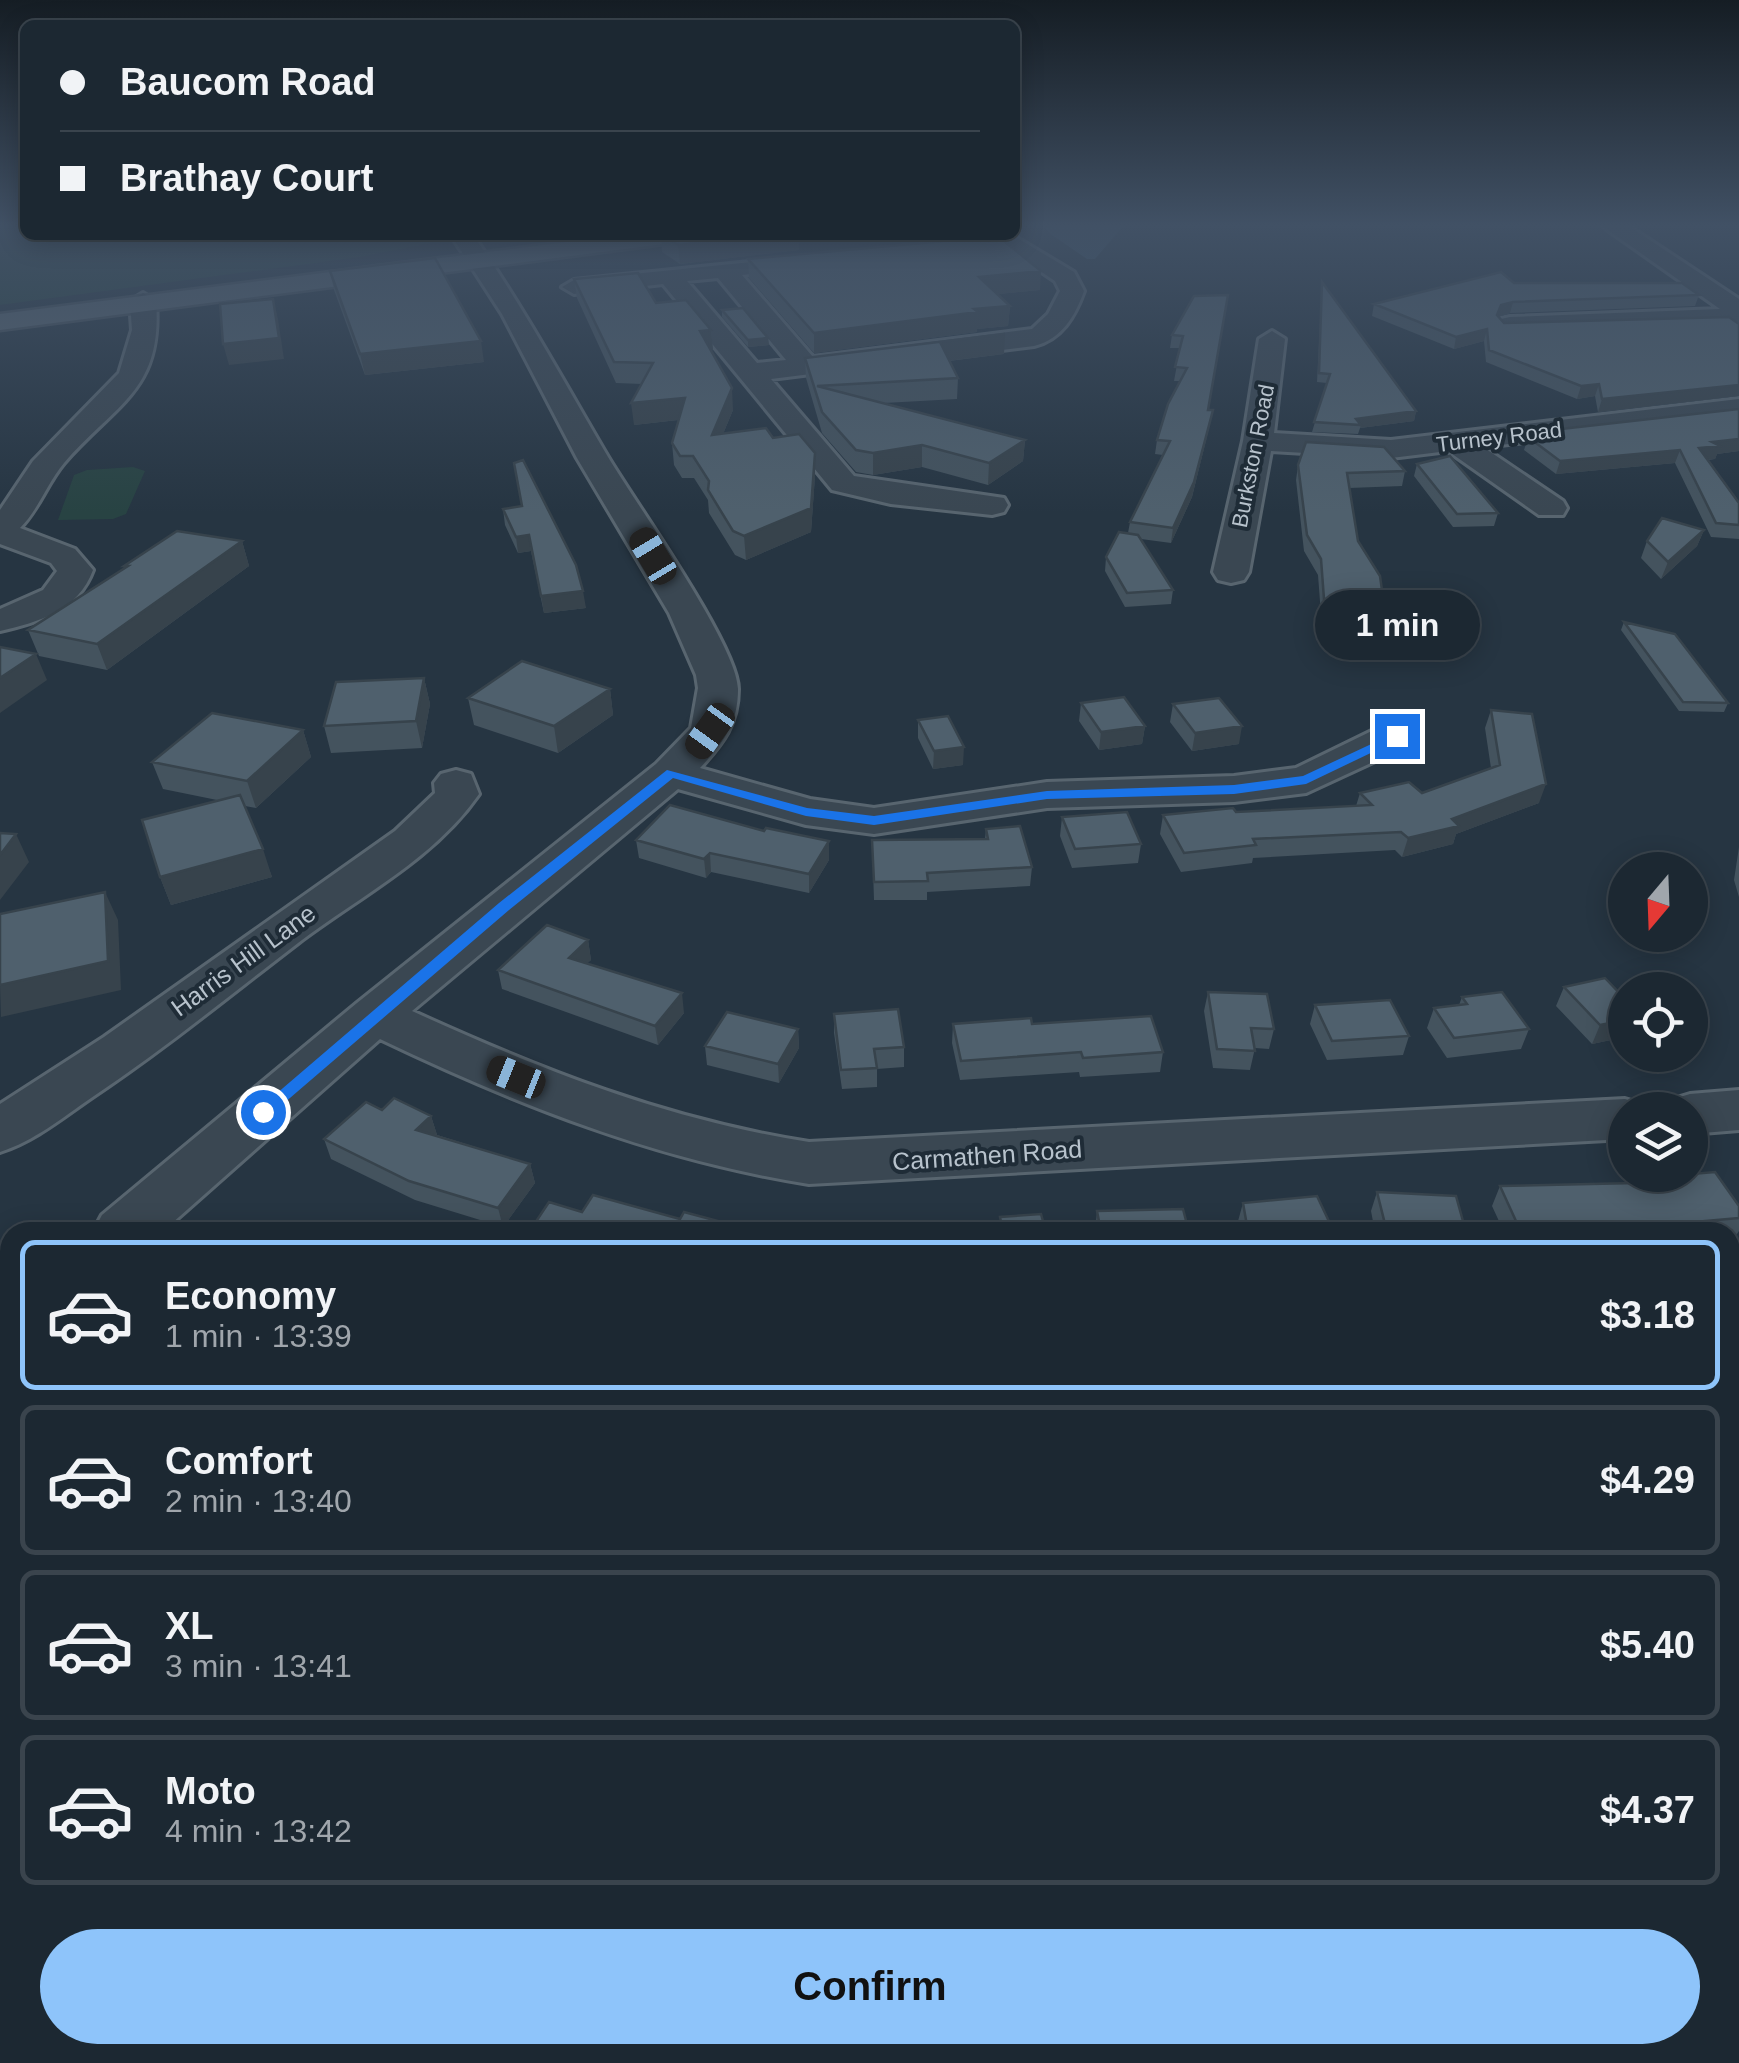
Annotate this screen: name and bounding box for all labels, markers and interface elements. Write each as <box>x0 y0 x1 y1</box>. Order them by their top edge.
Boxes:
text: Baucom Road <box>120 61 375 103</box>
text: Brathay Court <box>120 157 373 199</box>
street label: Burkston Road <box>1227 382 1279 530</box>
street label: Turney Road <box>1435 417 1563 457</box>
car <box>625 523 681 589</box>
callout: 1 min <box>1314 591 1480 661</box>
text: 1 min <box>1356 607 1439 643</box>
car <box>680 698 740 764</box>
route end <box>1375 714 1420 759</box>
north arrow <box>1608 852 1708 952</box>
map controls <box>1608 852 1708 1192</box>
street label: Harris Hill Lane <box>166 898 320 1022</box>
button: locate <box>1608 972 1708 1072</box>
car <box>483 1052 549 1102</box>
route start <box>241 1090 286 1135</box>
button: layers <box>1608 1092 1708 1192</box>
street label: Carmathen Road <box>891 1134 1083 1176</box>
icon: car <box>45 1270 135 1360</box>
text: Economy <box>165 1275 336 1317</box>
text: $3.18 <box>1600 1294 1695 1336</box>
text: 1 min · 13:39 <box>165 1318 352 1354</box>
icon: car <box>45 1435 135 1525</box>
text: Comfort <box>165 1440 313 1482</box>
text: $4.29 <box>1600 1459 1695 1501</box>
text: 2 min · 13:40 <box>165 1483 352 1519</box>
icon: car <box>45 1600 135 1690</box>
text: XL <box>165 1605 214 1647</box>
text: $5.40 <box>1600 1624 1695 1666</box>
text: 3 min · 13:41 <box>165 1648 352 1684</box>
icon: car <box>45 1765 135 1855</box>
text: Moto <box>165 1770 256 1812</box>
text: $4.37 <box>1600 1789 1695 1831</box>
text: 4 min · 13:42 <box>165 1813 352 1849</box>
button: Confirm <box>40 1929 1700 2044</box>

